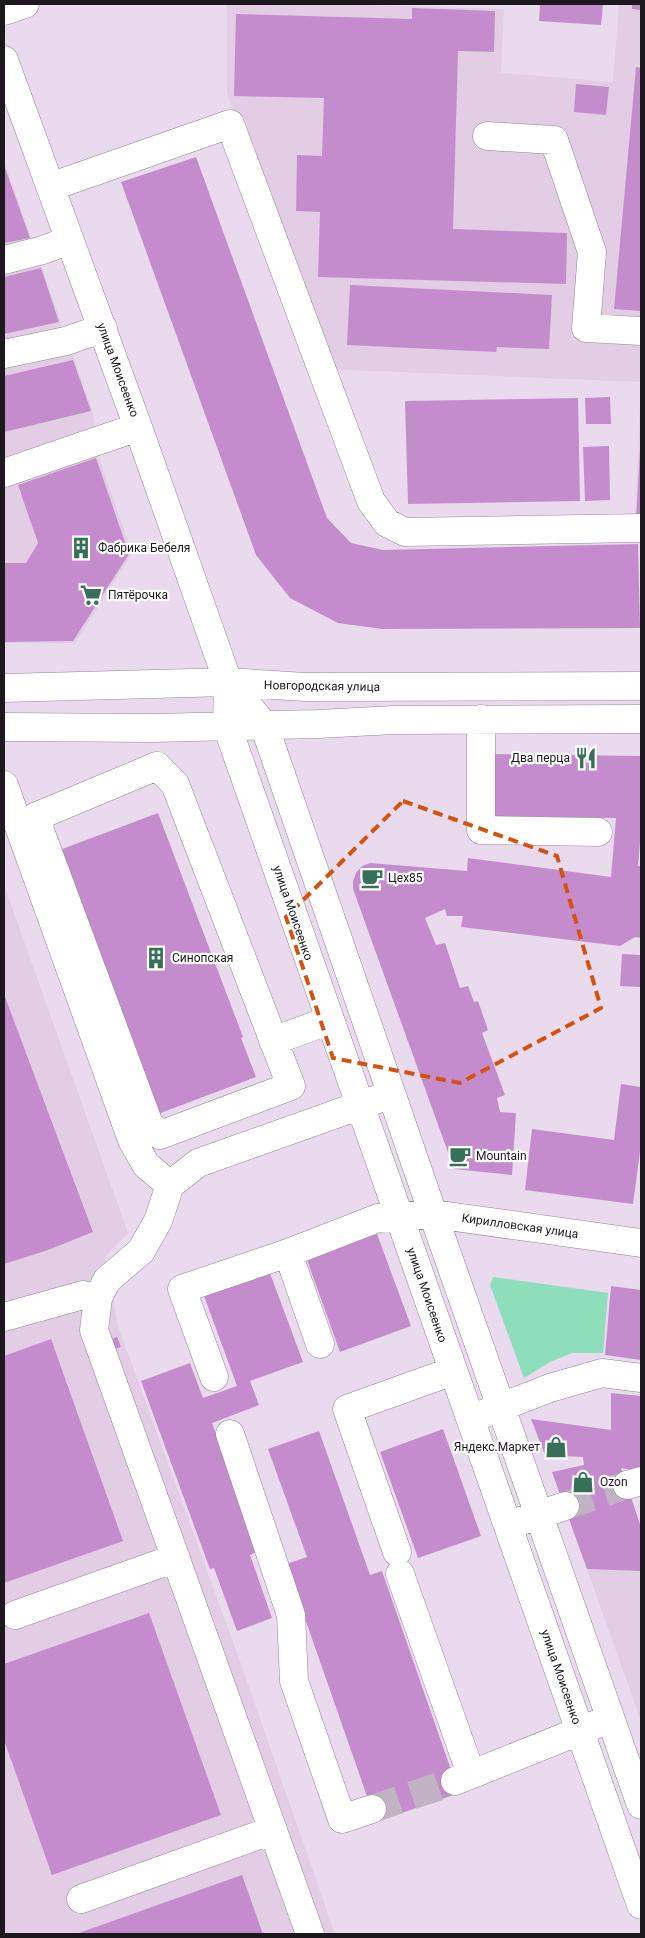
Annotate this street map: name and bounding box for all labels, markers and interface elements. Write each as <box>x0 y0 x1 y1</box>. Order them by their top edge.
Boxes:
street label: улица Моисеенко <box>94 321 142 419</box>
building icon: Фабрика Бебеля <box>68 535 94 561</box>
place label: Фабрика Бебеля <box>98 541 190 555</box>
supermarket icon: Пятёрочка <box>78 582 104 608</box>
place label: Пятёрочка <box>108 588 168 602</box>
street label: Новгородская улица <box>264 678 380 694</box>
restaurant icon: Два перца <box>573 745 599 771</box>
place label: Два перца <box>511 751 570 765</box>
street label: улица Моисеенко <box>270 864 316 962</box>
cafe icon: Цех85 <box>359 865 385 891</box>
place label: Цех85 <box>388 871 423 885</box>
building icon: Синопская <box>143 945 169 971</box>
place label: Синопская <box>172 951 233 965</box>
cafe icon: Mountain <box>447 1143 473 1169</box>
place label: Mountain <box>476 1149 527 1163</box>
street label: Кирилловская улица <box>461 1211 579 1241</box>
street label: улица Моисеенко <box>404 1246 450 1344</box>
shop icon: Яндекс.Маркет <box>543 1434 569 1460</box>
place label: Яндекс.Маркет <box>454 1440 540 1454</box>
shop icon: Ozon <box>570 1469 596 1495</box>
place label: Ozon <box>600 1475 628 1489</box>
street label: улица Моисеенко <box>538 1628 584 1726</box>

